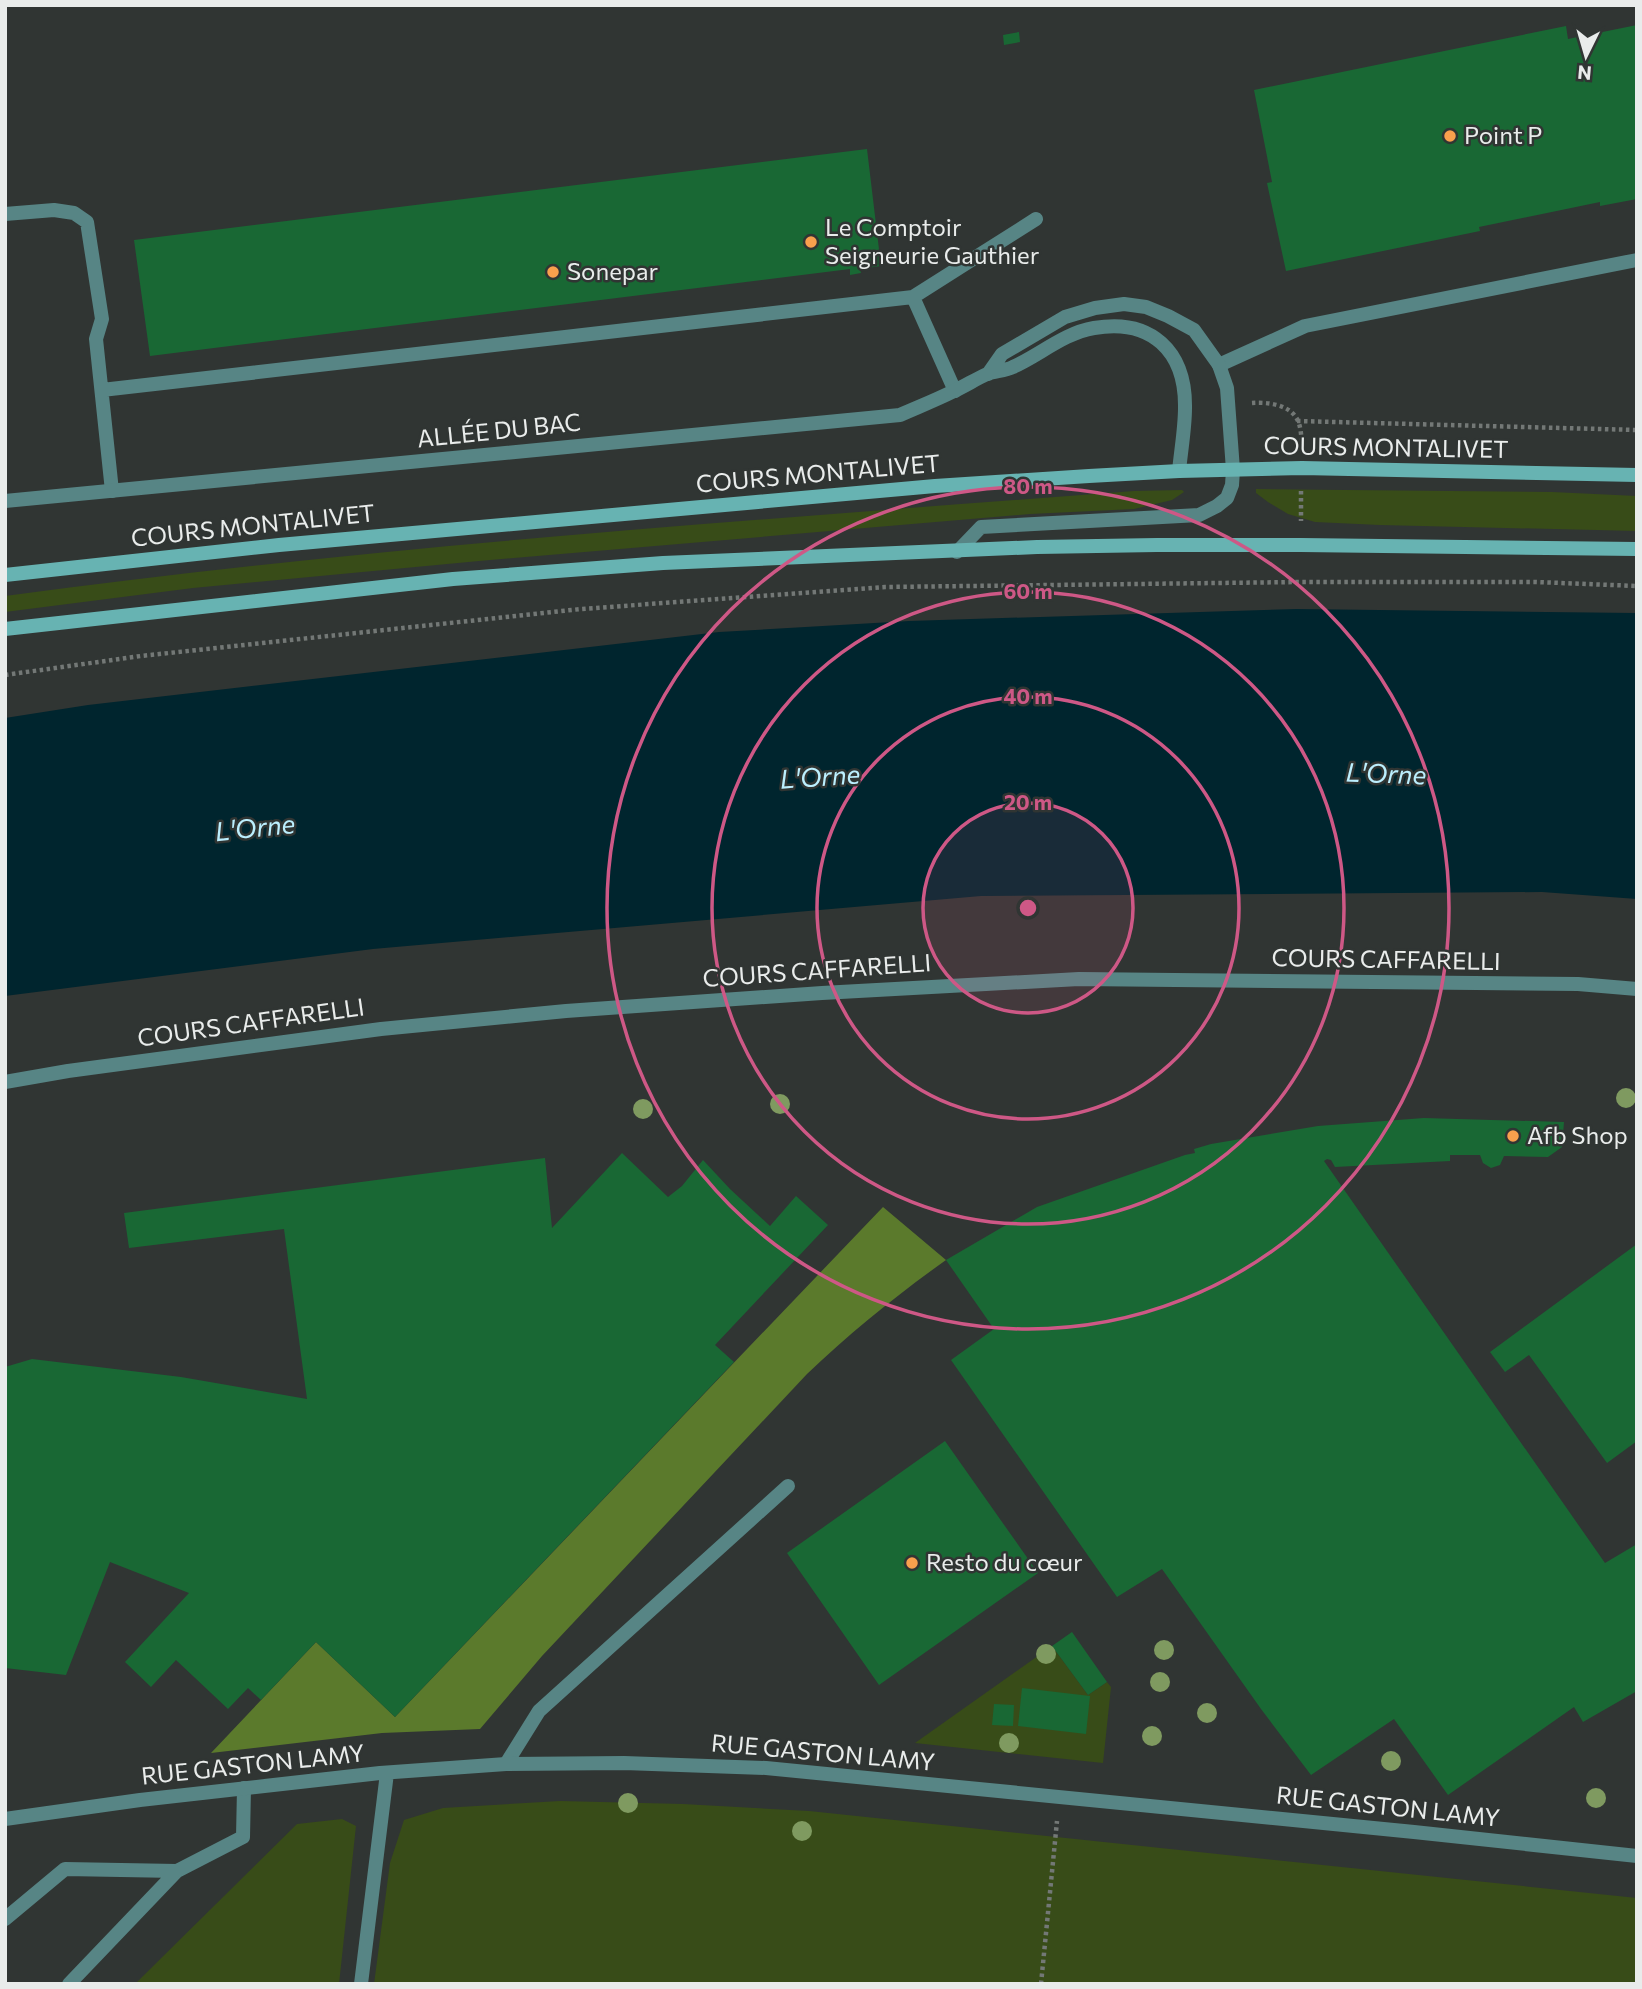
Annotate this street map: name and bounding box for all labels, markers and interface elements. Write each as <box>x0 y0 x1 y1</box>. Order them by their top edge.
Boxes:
north arrow <box>1551 21 1621 91</box>
text: N <box>1576 61 1593 86</box>
place label: Point P <box>1464 120 1542 149</box>
marker: Point P <box>1442 128 1458 144</box>
place label: Le Comptoir Seigneurie Gauthier <box>825 212 1040 269</box>
marker: Le Comptoir Seigneurie Gauthier <box>803 234 819 250</box>
place label: Sonepar <box>567 256 659 285</box>
marker: Sonepar <box>545 264 561 280</box>
street label: ALLÉE DU BAC <box>415 406 582 453</box>
street label: COURS MONTALIVET <box>1263 430 1509 463</box>
street label: COURS MONTALIVET <box>695 447 941 498</box>
text: 80 m <box>1003 473 1053 498</box>
street label: COURS MONTALIVET <box>130 497 376 552</box>
text: 60 m <box>1003 578 1053 603</box>
text: 40 m <box>1003 683 1053 708</box>
water label: L'Orne <box>1345 756 1427 789</box>
water label: L'Orne <box>779 757 861 794</box>
text: 20 m <box>1004 789 1052 814</box>
water label: L'Orne <box>213 807 297 846</box>
centre of rings <box>1016 896 1040 920</box>
street label: COURS CAFFARELLI <box>1271 942 1501 975</box>
street label: COURS CAFFARELLI <box>702 947 932 992</box>
street label: COURS CAFFARELLI <box>135 991 366 1052</box>
place label: Afb Shop <box>1527 1120 1628 1149</box>
marker: Afb Shop <box>1505 1128 1521 1144</box>
place label: Resto du cœur <box>926 1547 1083 1576</box>
marker: Resto du cœur <box>904 1555 920 1571</box>
street label: RUE GASTON LAMY <box>710 1727 937 1776</box>
street label: RUE GASTON LAMY <box>140 1737 366 1790</box>
street label: RUE GASTON LAMY <box>1275 1779 1502 1832</box>

